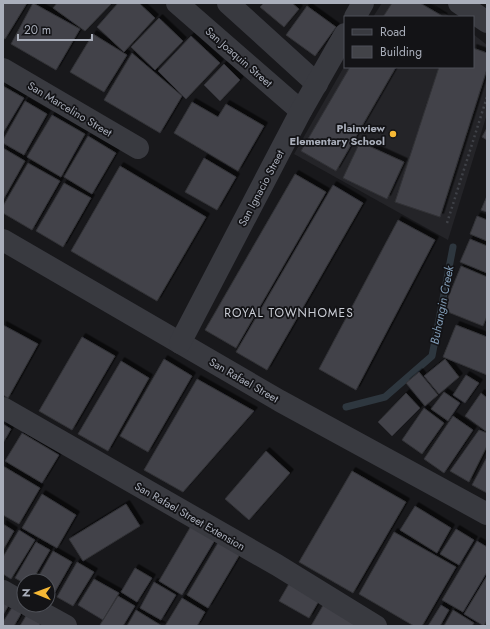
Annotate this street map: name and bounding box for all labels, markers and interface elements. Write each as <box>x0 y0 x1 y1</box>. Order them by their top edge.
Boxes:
scale bar <box>18 16 92 42</box>
legend <box>344 16 474 68</box>
text: 20 m <box>24 21 51 39</box>
street label: San Joaquin Street <box>202 23 276 91</box>
text: Road <box>380 23 406 41</box>
text: Building <box>380 43 422 61</box>
street label: San Marcelino Street <box>25 77 116 141</box>
place label: Plainview Elementary School <box>290 120 386 149</box>
marker: Plainview Elementary School <box>388 129 398 139</box>
street label: San Ignacio Street <box>234 147 288 229</box>
water label: Buhangin Creek <box>426 263 459 346</box>
district label: ROYAL TOWNHOMES <box>224 304 354 322</box>
street label: San Rafael Street <box>206 354 282 407</box>
street label: San Rafael Street Extension <box>132 478 248 554</box>
north arrow <box>16 573 56 613</box>
text: N <box>18 588 34 597</box>

